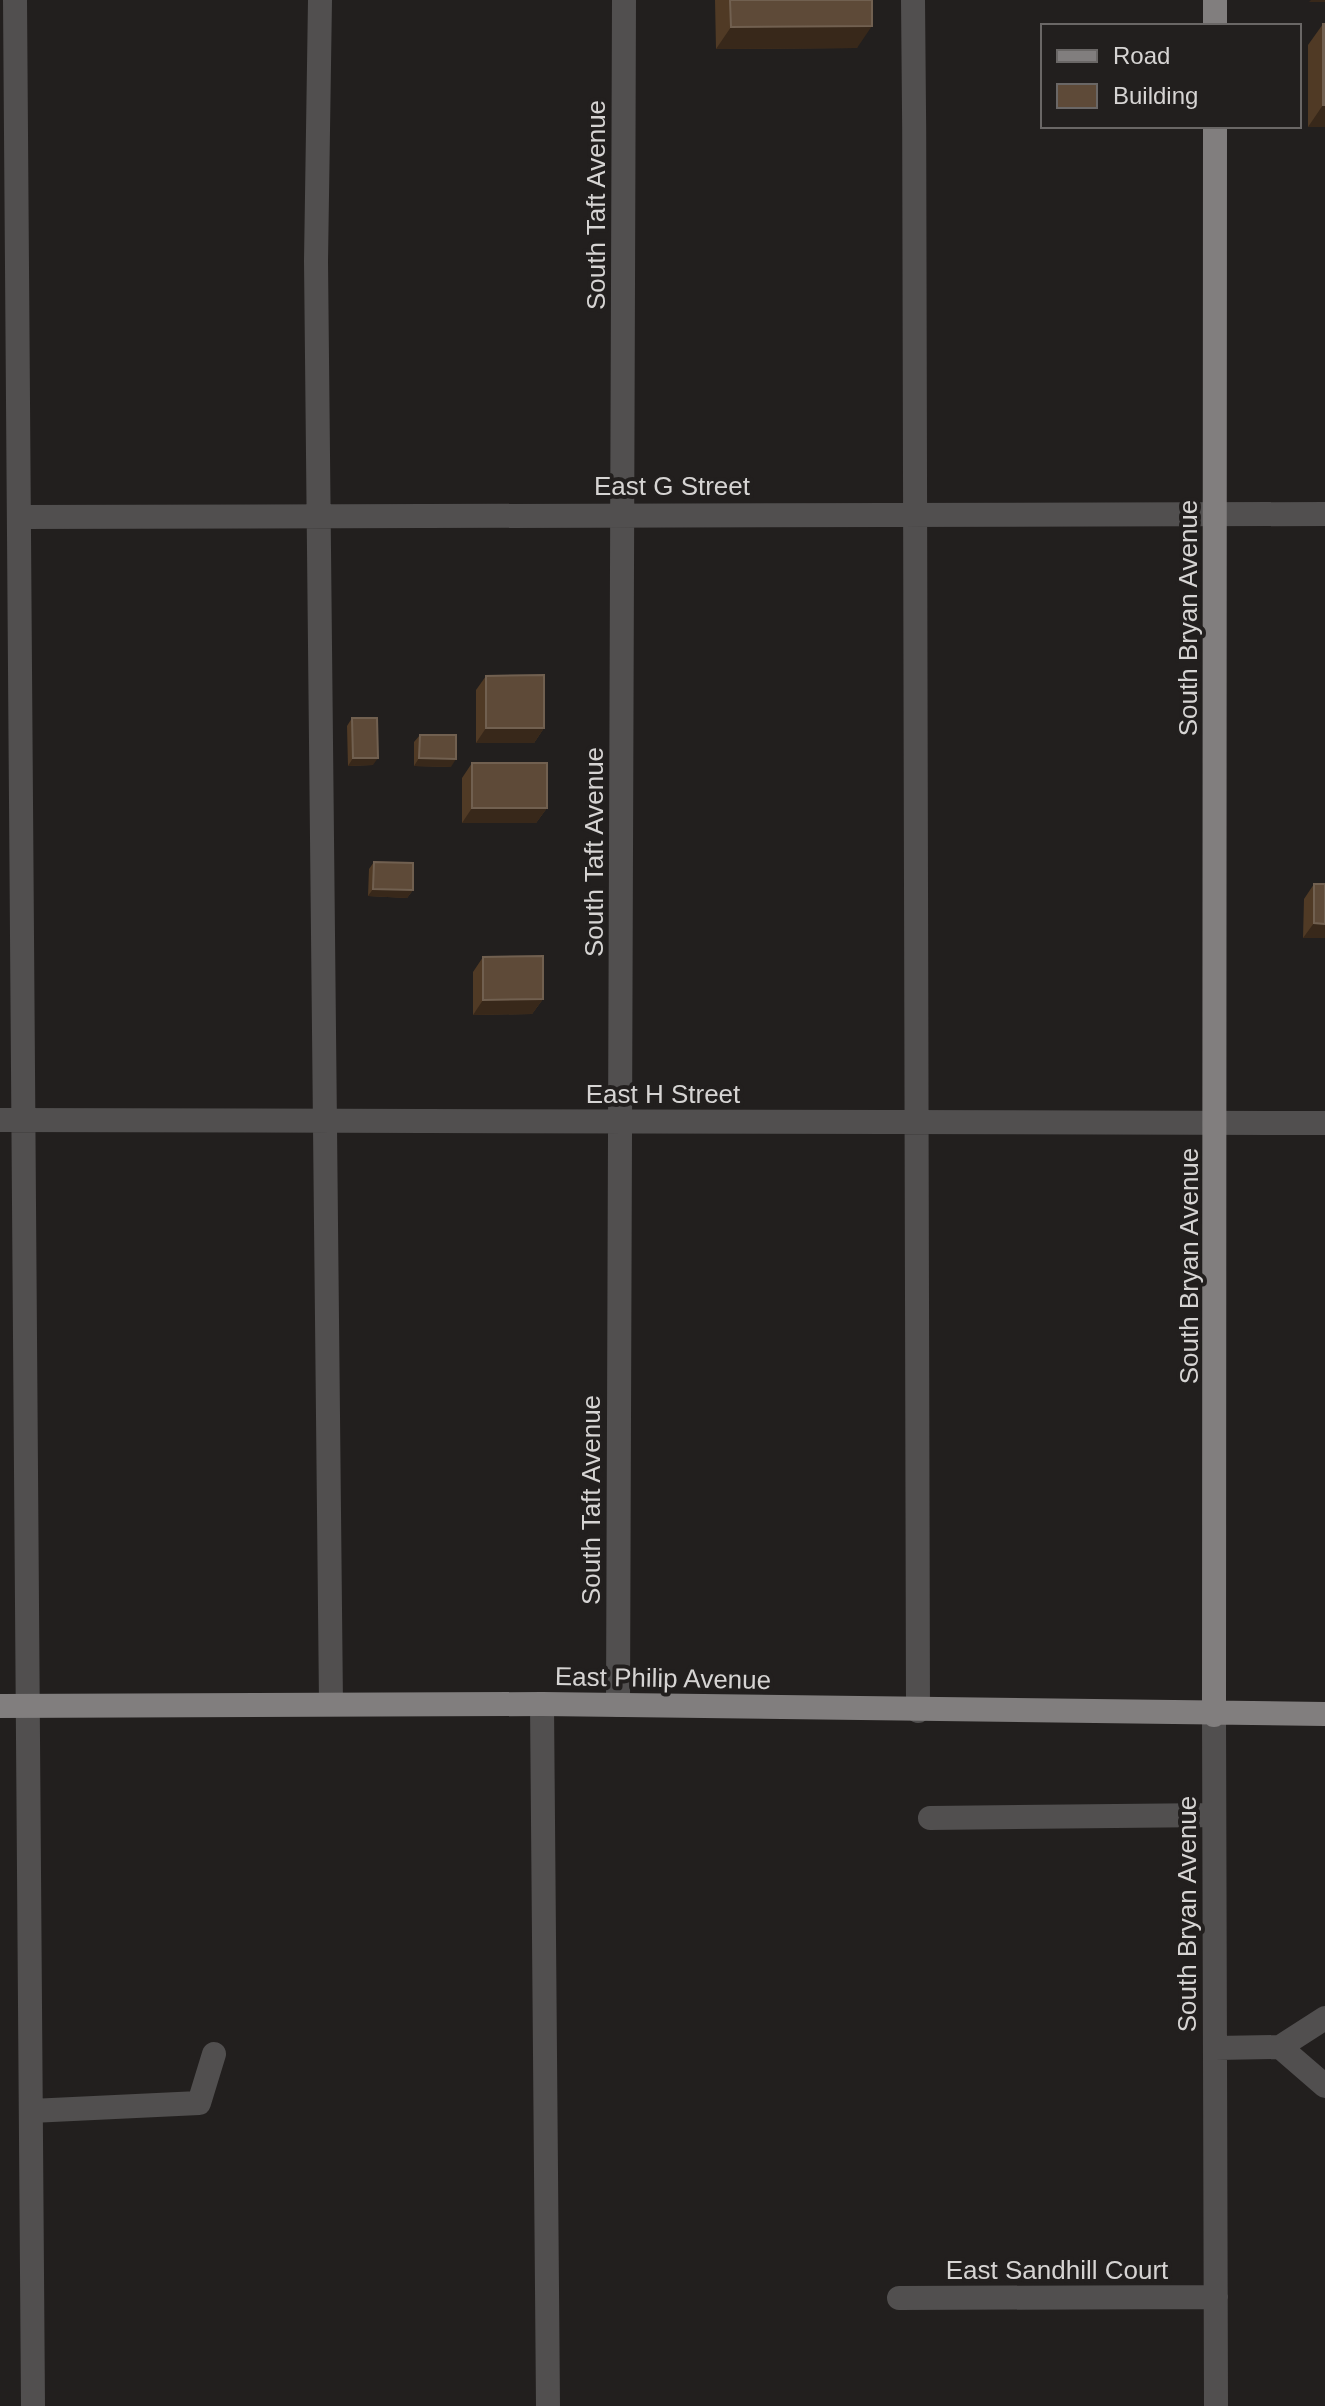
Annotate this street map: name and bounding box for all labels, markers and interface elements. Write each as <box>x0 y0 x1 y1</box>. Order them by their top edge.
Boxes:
legend <box>1041 24 1301 128</box>
text: Road <box>1113 42 1170 69</box>
text: Building <box>1113 82 1198 109</box>
street label: South Taft Avenue <box>581 100 611 310</box>
street label: East G Street <box>594 471 751 501</box>
street label: South Bryan Avenue <box>1173 500 1203 736</box>
street label: South Taft Avenue <box>579 747 609 957</box>
street label: East H Street <box>586 1079 741 1109</box>
street label: South Bryan Avenue <box>1174 1148 1204 1384</box>
street label: South Taft Avenue <box>576 1395 606 1605</box>
street label: East Philip Avenue <box>555 1661 771 1695</box>
street label: South Bryan Avenue <box>1172 1796 1202 2032</box>
street label: East Sandhill Court <box>946 2255 1169 2285</box>

